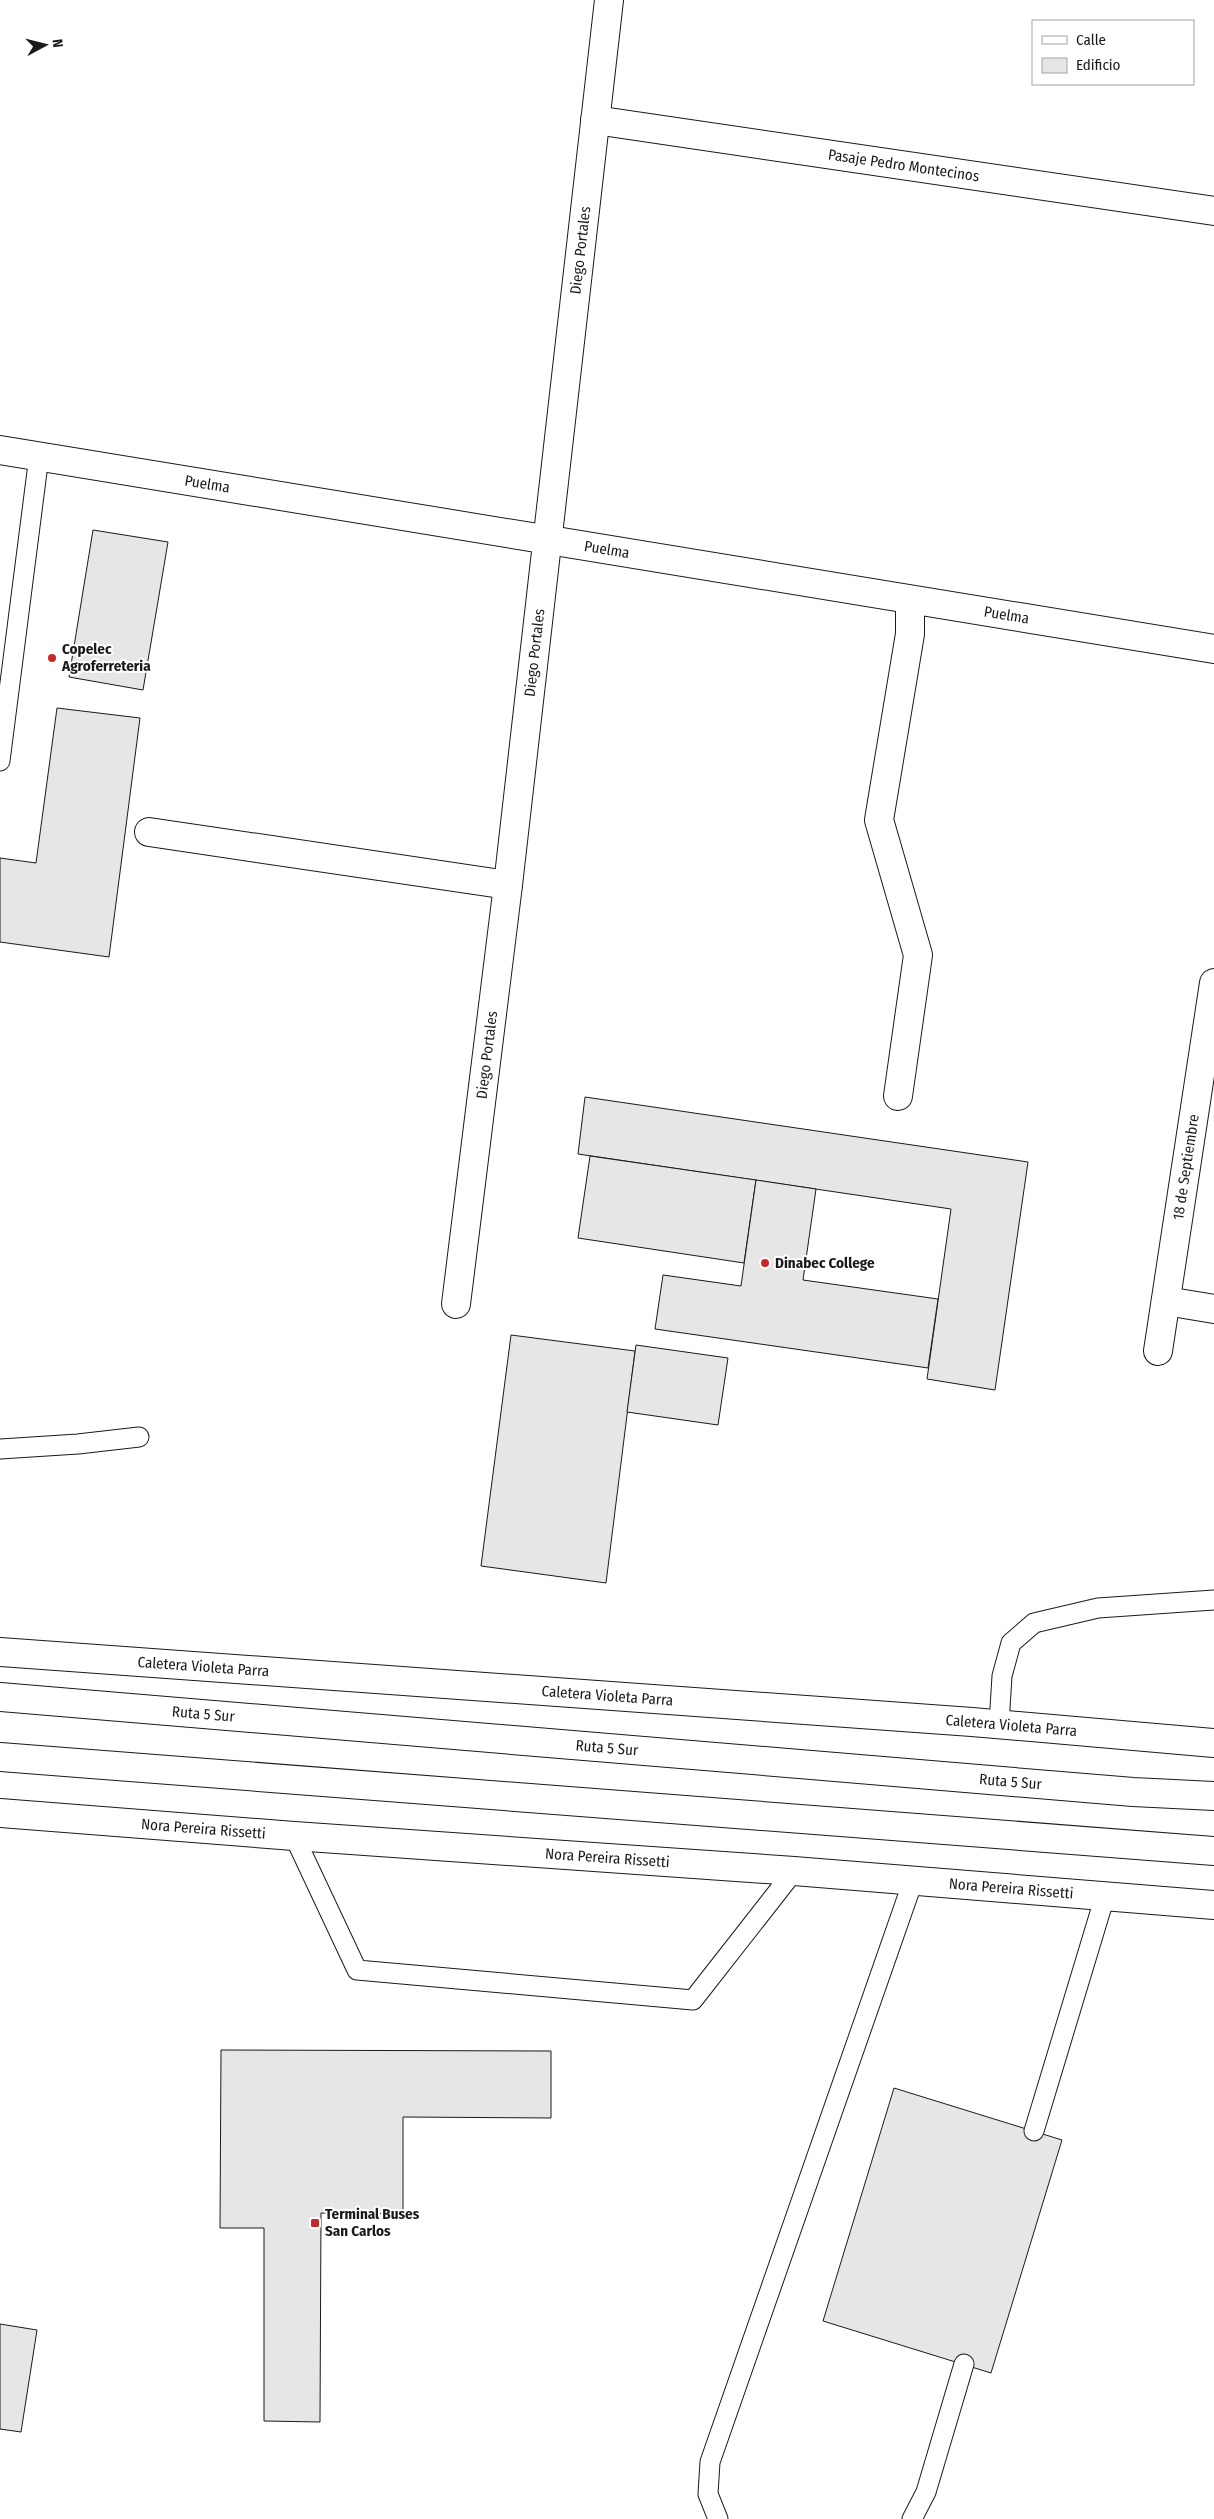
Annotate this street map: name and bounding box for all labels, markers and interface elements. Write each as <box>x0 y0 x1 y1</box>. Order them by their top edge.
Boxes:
north arrow <box>20 20 70 70</box>
legend <box>1032 20 1194 85</box>
text: Calle <box>1076 31 1106 49</box>
text: N <box>48 38 66 49</box>
text: Edificio <box>1076 56 1121 74</box>
street label: Pasaje Pedro Montecinos <box>827 145 981 185</box>
street label: Diego Portales <box>566 205 594 295</box>
street label: Puelma <box>183 471 231 497</box>
street label: Puelma <box>583 537 631 562</box>
street label: Puelma <box>983 602 1031 628</box>
street label: Diego Portales <box>521 608 548 698</box>
place label: Copelec Agroferreteria <box>61 640 151 675</box>
marker: Copelec Agroferreteria <box>46 652 58 664</box>
street label: Diego Portales <box>473 1010 501 1100</box>
street label: 18 de Septiembre <box>1169 1113 1203 1221</box>
place label: Dinabec College <box>775 1254 875 1272</box>
marker: Dinabec College <box>759 1257 771 1269</box>
street label: Caletera Violeta Parra <box>137 1653 270 1680</box>
street label: Caletera Violeta Parra <box>541 1682 674 1709</box>
street label: Ruta 5 Sur <box>171 1702 236 1726</box>
street label: Caletera Violeta Parra <box>945 1711 1078 1740</box>
street label: Ruta 5 Sur <box>575 1736 640 1760</box>
street label: Ruta 5 Sur <box>978 1770 1043 1793</box>
street label: Nora Pereira Rissetti <box>140 1815 266 1843</box>
street label: Nora Pereira Rissetti <box>544 1845 670 1871</box>
street label: Nora Pereira Rissetti <box>948 1875 1074 1903</box>
place label: Terminal Buses San Carlos <box>325 2205 420 2240</box>
marker: Terminal Buses San Carlos <box>309 2217 321 2229</box>

